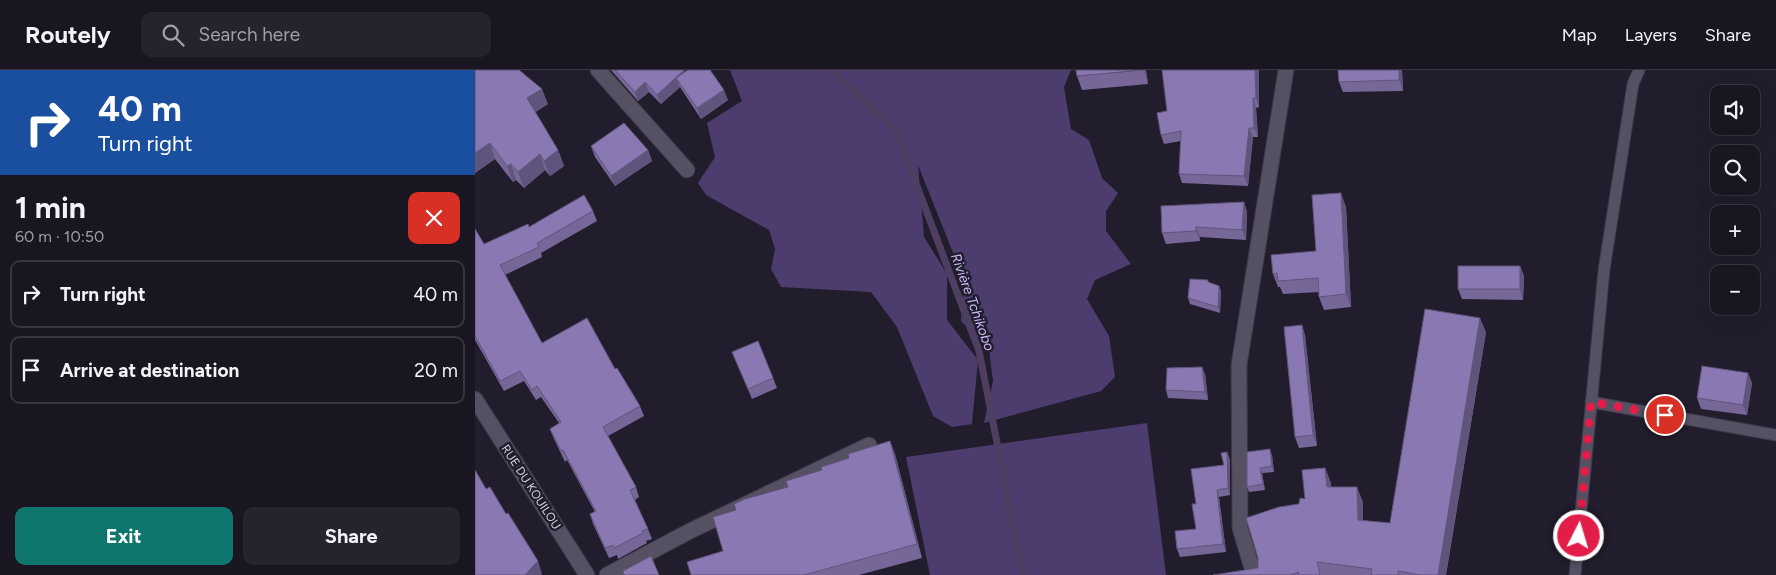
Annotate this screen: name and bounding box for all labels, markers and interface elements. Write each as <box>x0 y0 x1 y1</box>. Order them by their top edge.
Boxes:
search box <box>141 12 491 57</box>
text: Routely <box>25 20 111 49</box>
icon: search <box>159 21 187 49</box>
text: Search here <box>199 23 300 46</box>
text: Map <box>1562 24 1597 46</box>
text: Layers <box>1625 24 1677 46</box>
text: Share <box>1705 24 1751 46</box>
map controls <box>1710 85 1760 315</box>
button: sound <box>1710 85 1760 135</box>
text: 40 m <box>98 88 182 130</box>
icon: right <box>15 90 80 155</box>
text: Turn right <box>98 130 193 157</box>
button: search <box>1710 145 1760 195</box>
text: 1 min <box>15 189 86 226</box>
button: close <box>408 192 460 244</box>
button: + <box>1710 205 1760 255</box>
text: 60 m · 10:50 <box>15 227 104 246</box>
water label: Rivière Tchikobo <box>947 251 998 353</box>
button: − <box>1710 265 1760 315</box>
icon: right <box>17 280 45 308</box>
text: Turn right <box>60 283 146 306</box>
text: 40 m <box>413 283 458 306</box>
icon: arrive <box>17 356 45 384</box>
text: Arrive at destination <box>60 359 239 382</box>
text: 20 m <box>414 359 458 382</box>
pin <box>1644 394 1686 436</box>
icon: arrive <box>1651 401 1679 429</box>
street label: RUE DU KOUILOU <box>498 442 564 532</box>
button: Exit <box>15 507 233 565</box>
button: Share <box>243 507 460 565</box>
position arrow <box>1552 509 1604 561</box>

